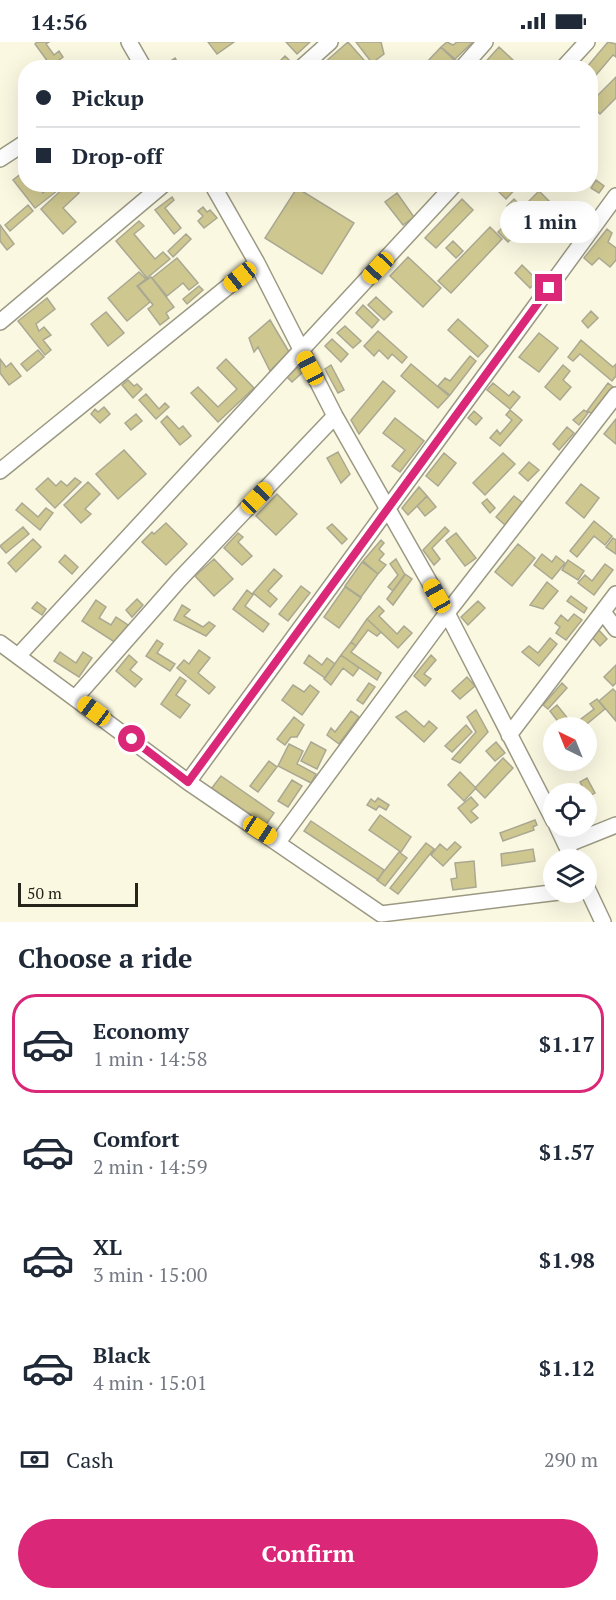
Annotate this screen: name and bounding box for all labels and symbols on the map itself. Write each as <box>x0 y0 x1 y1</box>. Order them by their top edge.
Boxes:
callout: 1 min <box>500 201 598 243</box>
car <box>359 249 397 287</box>
car <box>220 259 260 295</box>
route end <box>535 274 562 301</box>
car <box>294 348 326 388</box>
car <box>238 479 276 517</box>
car <box>420 576 454 616</box>
car <box>74 693 114 729</box>
north arrow <box>543 717 597 771</box>
route start <box>118 725 145 752</box>
car <box>240 813 280 847</box>
scale bar <box>18 880 138 908</box>

